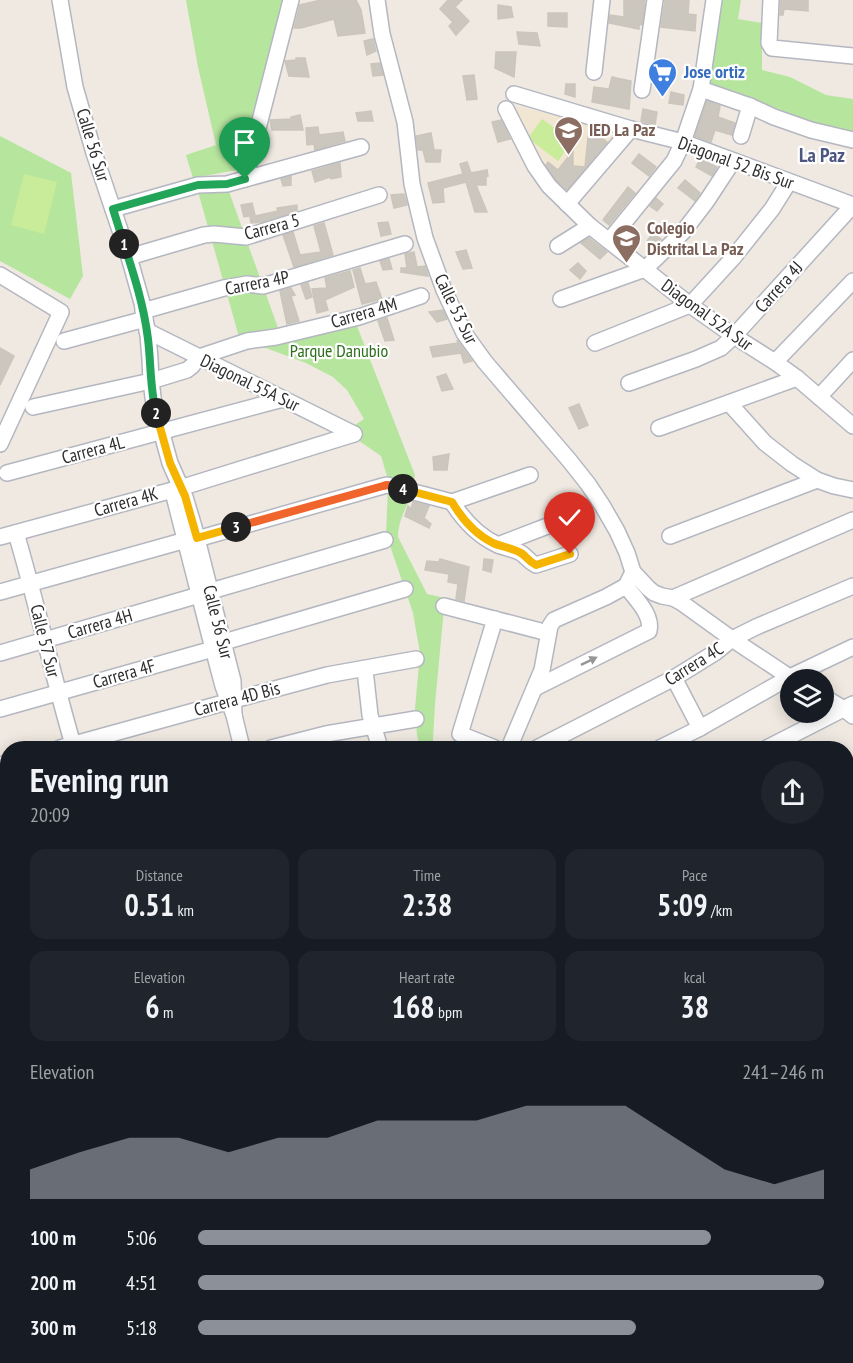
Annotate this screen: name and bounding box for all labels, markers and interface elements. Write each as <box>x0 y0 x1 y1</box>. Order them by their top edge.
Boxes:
supermarket icon: Jose ortiz <box>647 56 679 98</box>
place label: Jose ortiz <box>683 60 745 83</box>
street label: Calle 56 Sur <box>71 105 116 184</box>
school or university icon: IED La Paz <box>552 114 584 156</box>
pin <box>219 117 270 179</box>
place label: IED La Paz <box>589 118 655 141</box>
icon: arrive <box>228 126 261 159</box>
street label: Diagonal 52 Bis Sur <box>675 131 797 194</box>
district label: La Paz <box>799 142 845 168</box>
street label: Carrera 5 <box>242 208 302 245</box>
place label: Colegio Distrital La Paz <box>647 216 744 260</box>
school or university icon: Colegio Distrital La Paz <box>610 222 642 264</box>
pin: 1 <box>109 229 139 259</box>
text: 1 <box>120 234 128 254</box>
street label: Carrera 4J <box>750 256 808 317</box>
street label: Carrera 4P <box>223 265 291 300</box>
street label: Calle 53 Sur <box>430 270 483 348</box>
street label: Diagonal 52A Sur <box>657 274 758 356</box>
street label: Carrera 4M <box>328 292 400 333</box>
park label: Parque Danubio <box>290 339 388 362</box>
street label: Diagonal 55A Sur <box>197 349 304 417</box>
pin: 2 <box>141 398 171 428</box>
text: 2 <box>152 403 160 423</box>
street label: Carrera 4L <box>59 430 127 469</box>
pin: 4 <box>388 474 418 504</box>
text: 4 <box>399 479 407 499</box>
street label: Carrera 4K <box>91 481 161 522</box>
pin <box>544 492 595 554</box>
icon: check <box>553 501 586 534</box>
pin: 3 <box>221 512 251 542</box>
text: 3 <box>232 517 240 537</box>
street label: Calle 56 Sur <box>198 583 239 661</box>
street label: Calle 57 Sur <box>25 602 66 680</box>
street label: Carrera 4H <box>65 603 135 644</box>
street label: Carrera 4C <box>660 637 727 691</box>
street label: Carrera 4F <box>90 654 158 693</box>
one-way arrow <box>581 656 598 666</box>
map controls <box>780 669 834 723</box>
button: layers <box>780 669 834 723</box>
street label: Carrera 4D Bis <box>191 676 282 721</box>
text: Evening run <box>30 758 169 801</box>
button: share <box>761 761 824 824</box>
text: 20:09 <box>30 802 70 828</box>
text: Distance <box>136 865 183 885</box>
text: Time <box>413 865 441 885</box>
text: Pace <box>682 865 707 885</box>
text: 0.51 <box>125 885 174 924</box>
text: 2:38 <box>402 885 452 924</box>
text: 5:09 <box>657 885 708 924</box>
text: km <box>174 900 194 920</box>
text: /km <box>708 900 732 920</box>
text: Elevation <box>134 967 185 987</box>
text: Heart rate <box>399 967 455 987</box>
text: kcal <box>684 967 706 987</box>
text: 6 <box>145 987 160 1026</box>
text: 168 <box>392 987 435 1026</box>
text: 38 <box>680 987 709 1026</box>
text: m <box>160 1002 173 1022</box>
text: bpm <box>435 1002 462 1022</box>
text: Elevation <box>30 1059 94 1085</box>
text: 241–246 m <box>742 1059 824 1085</box>
text: 100 m <box>30 1225 76 1251</box>
text: 5:06 <box>126 1225 157 1251</box>
text: 200 m <box>30 1270 76 1296</box>
text: 4:51 <box>126 1270 157 1296</box>
text: 300 m <box>30 1315 76 1341</box>
text: 5:18 <box>126 1315 157 1341</box>

